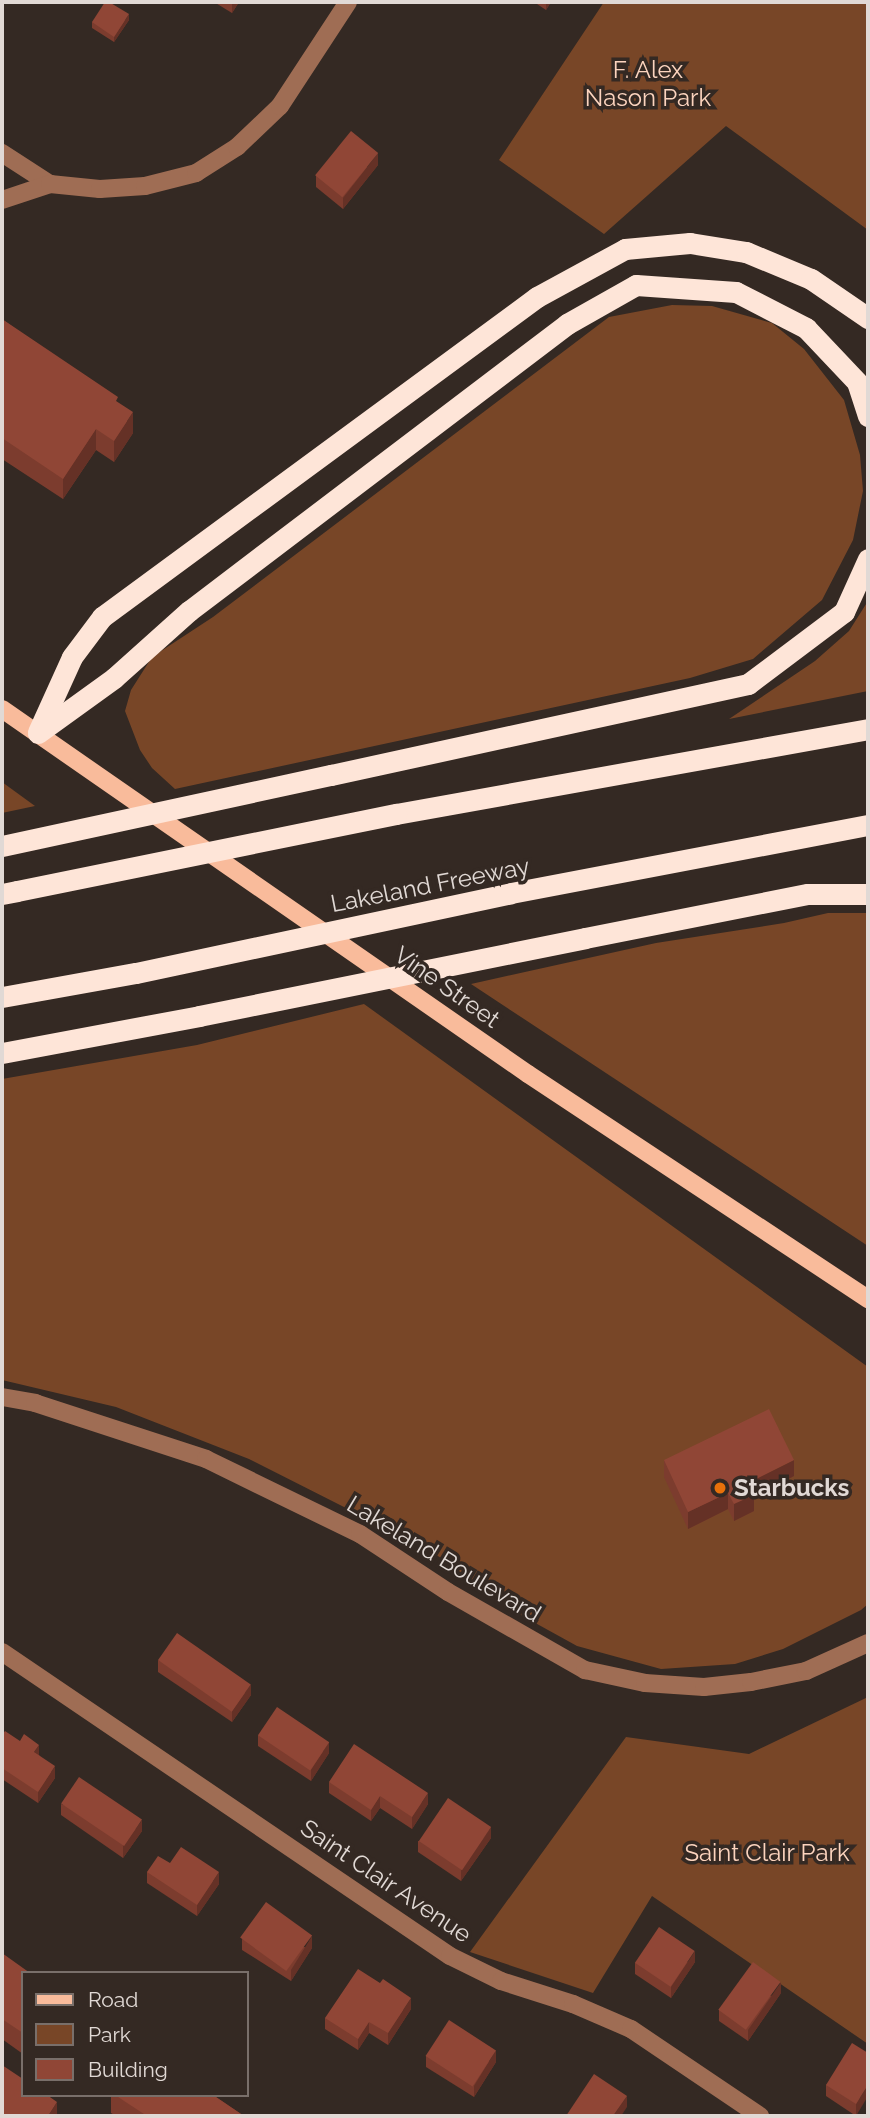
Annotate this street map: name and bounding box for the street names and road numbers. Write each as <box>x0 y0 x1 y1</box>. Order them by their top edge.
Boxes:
street label: Lakeland Freeway <box>328 852 532 918</box>
street label: Vine Street <box>389 940 505 1034</box>
street label: Lakeland Boulevard <box>342 1490 546 1628</box>
street label: Saint Clair Avenue <box>295 1813 477 1949</box>

